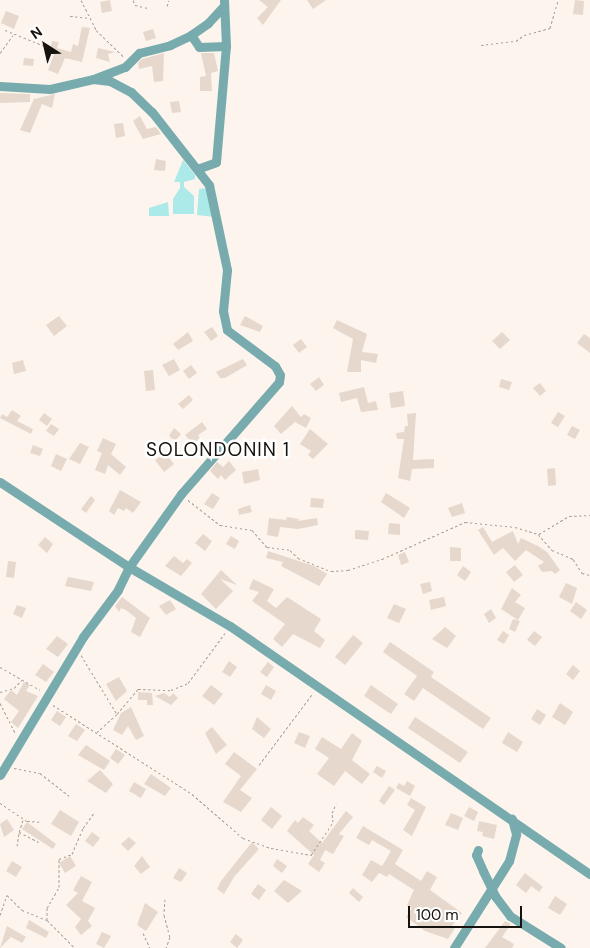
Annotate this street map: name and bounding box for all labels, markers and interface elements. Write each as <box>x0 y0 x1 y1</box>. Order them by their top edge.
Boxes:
north arrow <box>20 20 70 70</box>
text: N <box>27 22 46 43</box>
district label: SOLONDONIN 1 <box>145 439 291 461</box>
scale bar <box>410 896 524 928</box>
text: 100 m <box>416 905 459 925</box>

